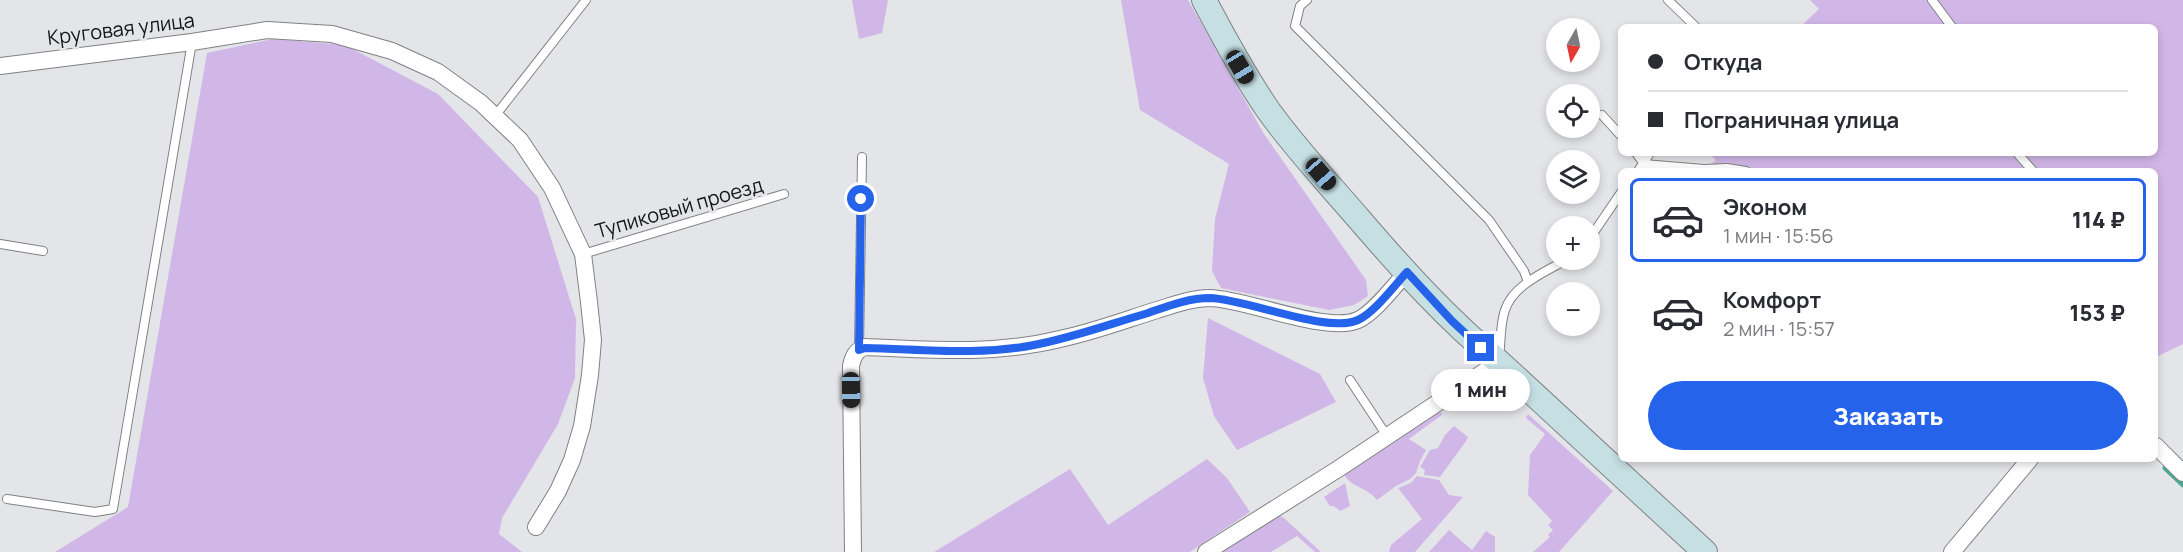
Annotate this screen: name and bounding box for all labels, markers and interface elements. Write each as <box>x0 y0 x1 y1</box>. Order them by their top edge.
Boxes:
street label: Круговая улица <box>46 6 196 51</box>
north arrow <box>1546 18 1600 72</box>
map controls <box>1546 18 1600 336</box>
car <box>1223 47 1257 87</box>
text: Откуда <box>1684 47 1763 77</box>
button: locate <box>1546 84 1600 138</box>
text: Пограничная улица <box>1684 105 1899 135</box>
button: layers <box>1546 150 1600 204</box>
car <box>1302 155 1340 193</box>
street label: Тупиковый проезд <box>592 171 766 244</box>
route start <box>847 185 874 212</box>
text: Эконом <box>1723 192 1807 222</box>
icon: car <box>1651 193 1705 247</box>
text: 114 ₽ <box>2072 205 2125 235</box>
button: + <box>1546 216 1600 270</box>
text: 1 мин · 15:56 <box>1723 222 1834 249</box>
button: − <box>1546 282 1600 336</box>
text: Комфорт <box>1723 285 1821 315</box>
icon: car <box>1651 286 1705 340</box>
text: 153 ₽ <box>2069 298 2125 328</box>
text: 2 мин · 15:57 <box>1723 315 1835 342</box>
route end <box>1467 334 1494 361</box>
callout: 1 мин <box>1432 369 1530 411</box>
car <box>842 372 860 408</box>
text: 1 мин <box>1454 376 1507 403</box>
button: Заказать <box>1648 381 2128 450</box>

